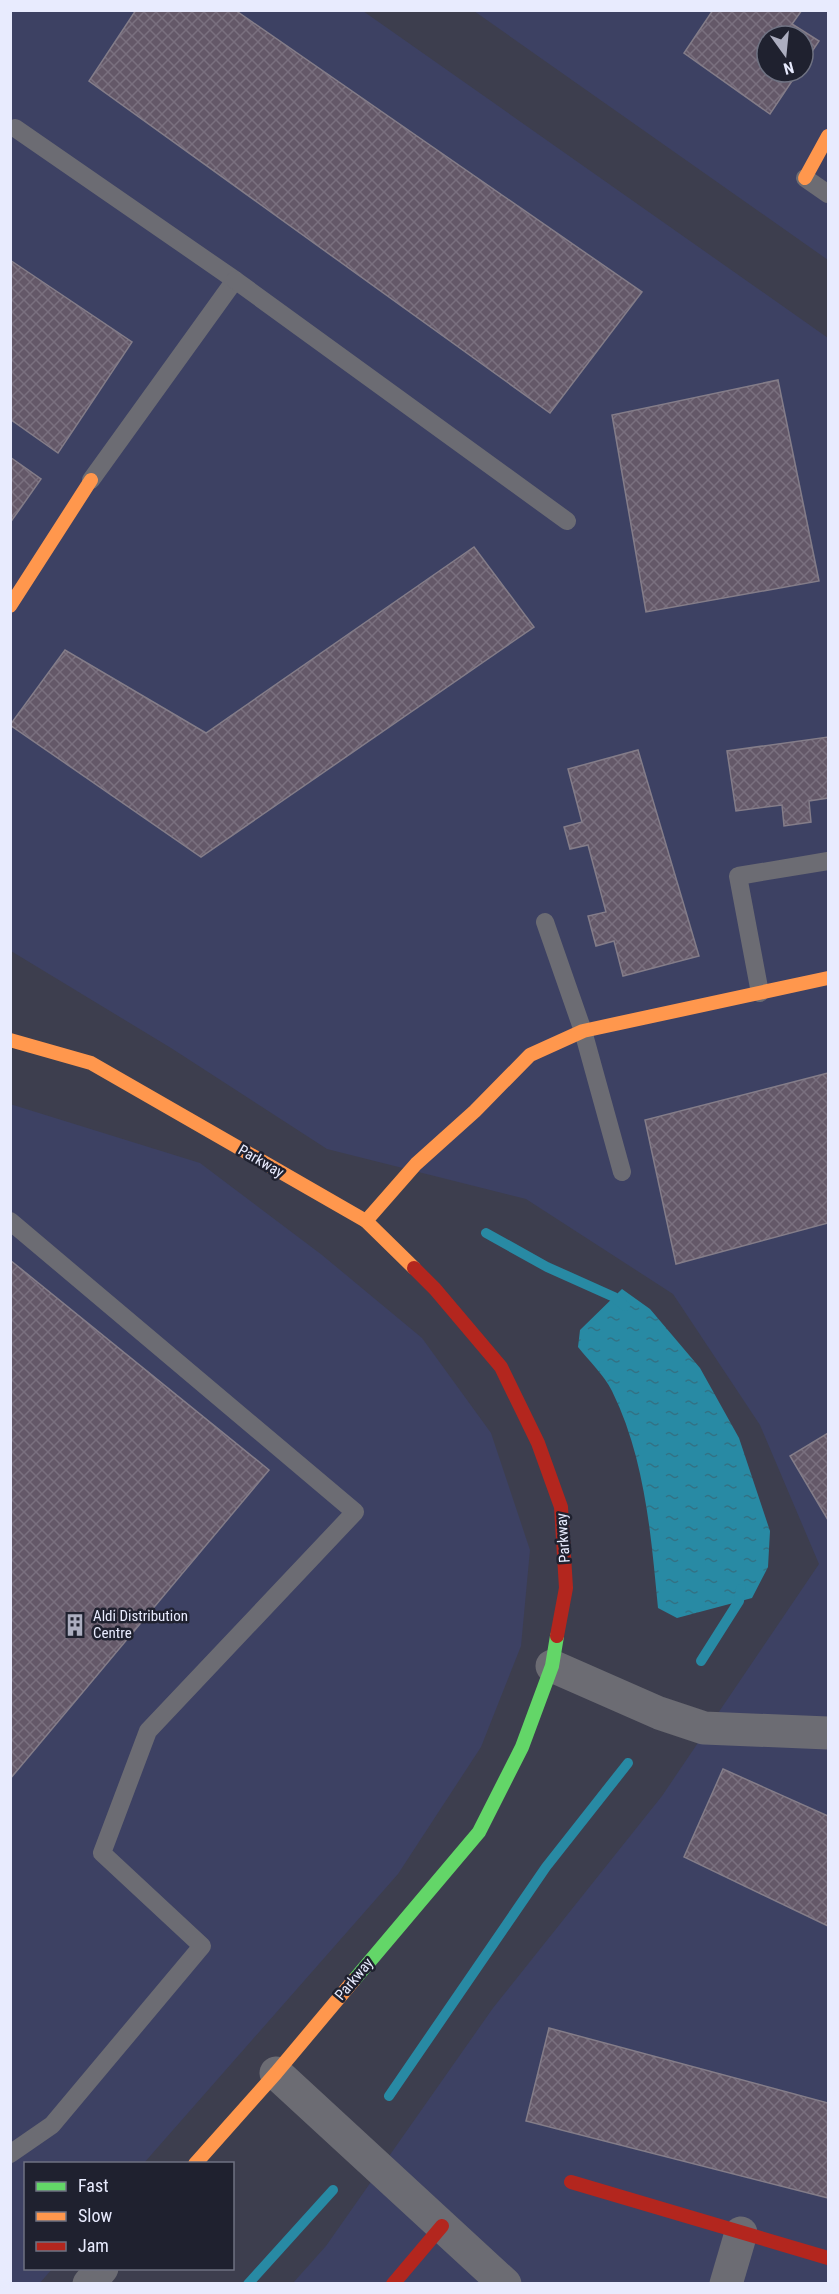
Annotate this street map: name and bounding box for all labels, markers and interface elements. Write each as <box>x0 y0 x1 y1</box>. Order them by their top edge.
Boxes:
north arrow <box>755 24 815 84</box>
text: N <box>782 58 796 78</box>
street label: Parkway <box>235 1141 287 1181</box>
street label: Parkway <box>552 1513 574 1563</box>
place label: Aldi Distribution Centre <box>93 1607 188 1642</box>
building icon: Aldi Distribution Centre <box>62 1612 88 1638</box>
street label: Parkway <box>331 1954 377 2004</box>
legend <box>24 2162 234 2270</box>
text: Fast <box>78 2175 109 2196</box>
text: Slow <box>78 2205 113 2226</box>
text: Jam <box>78 2235 109 2256</box>

